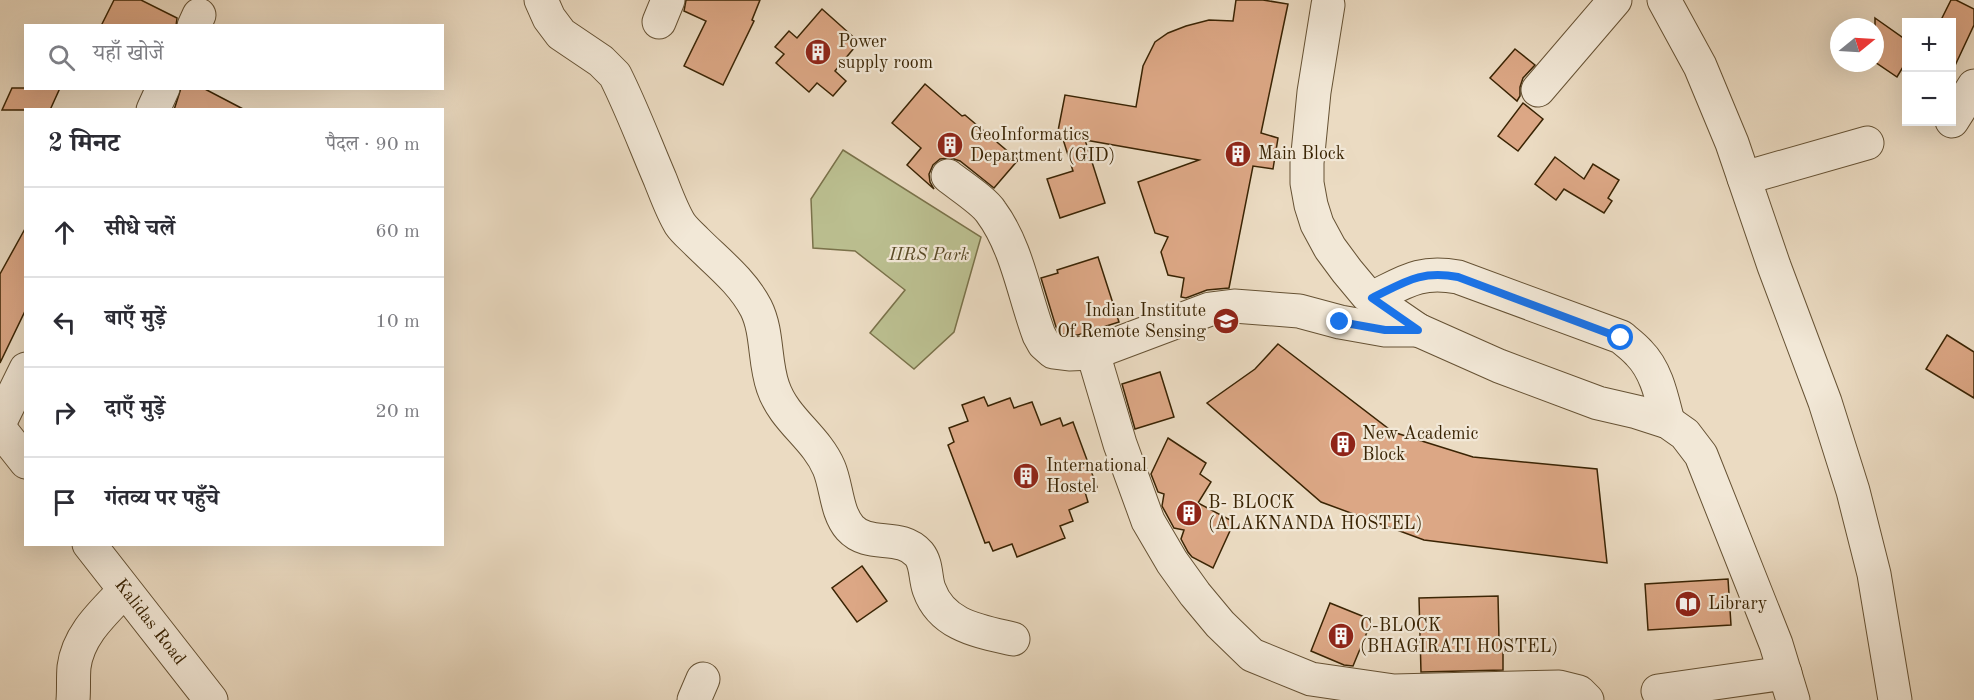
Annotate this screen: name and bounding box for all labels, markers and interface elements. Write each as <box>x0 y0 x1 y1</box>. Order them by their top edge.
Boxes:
north arrow <box>1830 18 1884 72</box>
map controls <box>1902 18 1956 126</box>
button: + <box>1902 18 1956 72</box>
search box <box>24 24 444 90</box>
place label: Power supply room <box>838 33 933 72</box>
building icon: Power supply room <box>803 37 833 67</box>
icon: search <box>45 41 78 74</box>
text: यहाँ खोजें <box>93 43 164 65</box>
button: − <box>1902 72 1956 126</box>
place label: GeoInformatics Department (GID) <box>970 126 1115 165</box>
building icon: GeoInformatics Department (GID) <box>935 130 965 160</box>
text: 2 मिनट <box>48 131 120 157</box>
text: पैदल · 90 m <box>326 135 420 155</box>
building icon: Main Block <box>1223 139 1253 169</box>
place label: Main Block <box>1258 145 1345 163</box>
icon: ahead <box>48 216 81 249</box>
text: सीधे चलें <box>105 218 175 240</box>
text: 60 m <box>375 222 420 242</box>
park label: IIRS Park <box>888 246 970 264</box>
place label: Indian Institute Of Remote Sensing <box>1057 302 1206 341</box>
icon: left <box>48 306 81 339</box>
school or university icon: Indian Institute Of Remote Sensing <box>1211 306 1241 336</box>
text: बाएँ मुड़ें <box>105 308 166 330</box>
route end <box>1326 308 1352 334</box>
text: 10 m <box>375 312 420 332</box>
route start <box>1607 324 1633 350</box>
icon: right <box>48 396 81 429</box>
text: दाएँ मुड़ें <box>105 398 165 420</box>
text: 20 m <box>375 402 420 422</box>
place label: New Academic Block <box>1362 425 1478 464</box>
building icon: New Academic Block <box>1328 429 1358 459</box>
place label: International Hostel <box>1046 457 1147 496</box>
building icon: International Hostel <box>1011 461 1041 491</box>
icon: arrive <box>48 486 81 519</box>
text: गंतव्य पर पहुँचे <box>105 488 219 510</box>
place label: B- BLOCK (ALAKNANDA HOSTEL) <box>1208 494 1422 533</box>
building icon: B- BLOCK (ALAKNANDA HOSTEL) <box>1174 498 1204 528</box>
street label: Kalidas Road <box>111 576 189 668</box>
library icon: Library <box>1673 589 1703 619</box>
place label: Library <box>1708 595 1768 613</box>
place label: C-BLOCK (BHAGIRATI HOSTEL) <box>1360 617 1558 656</box>
building icon: C-BLOCK (BHAGIRATI HOSTEL) <box>1326 621 1356 651</box>

